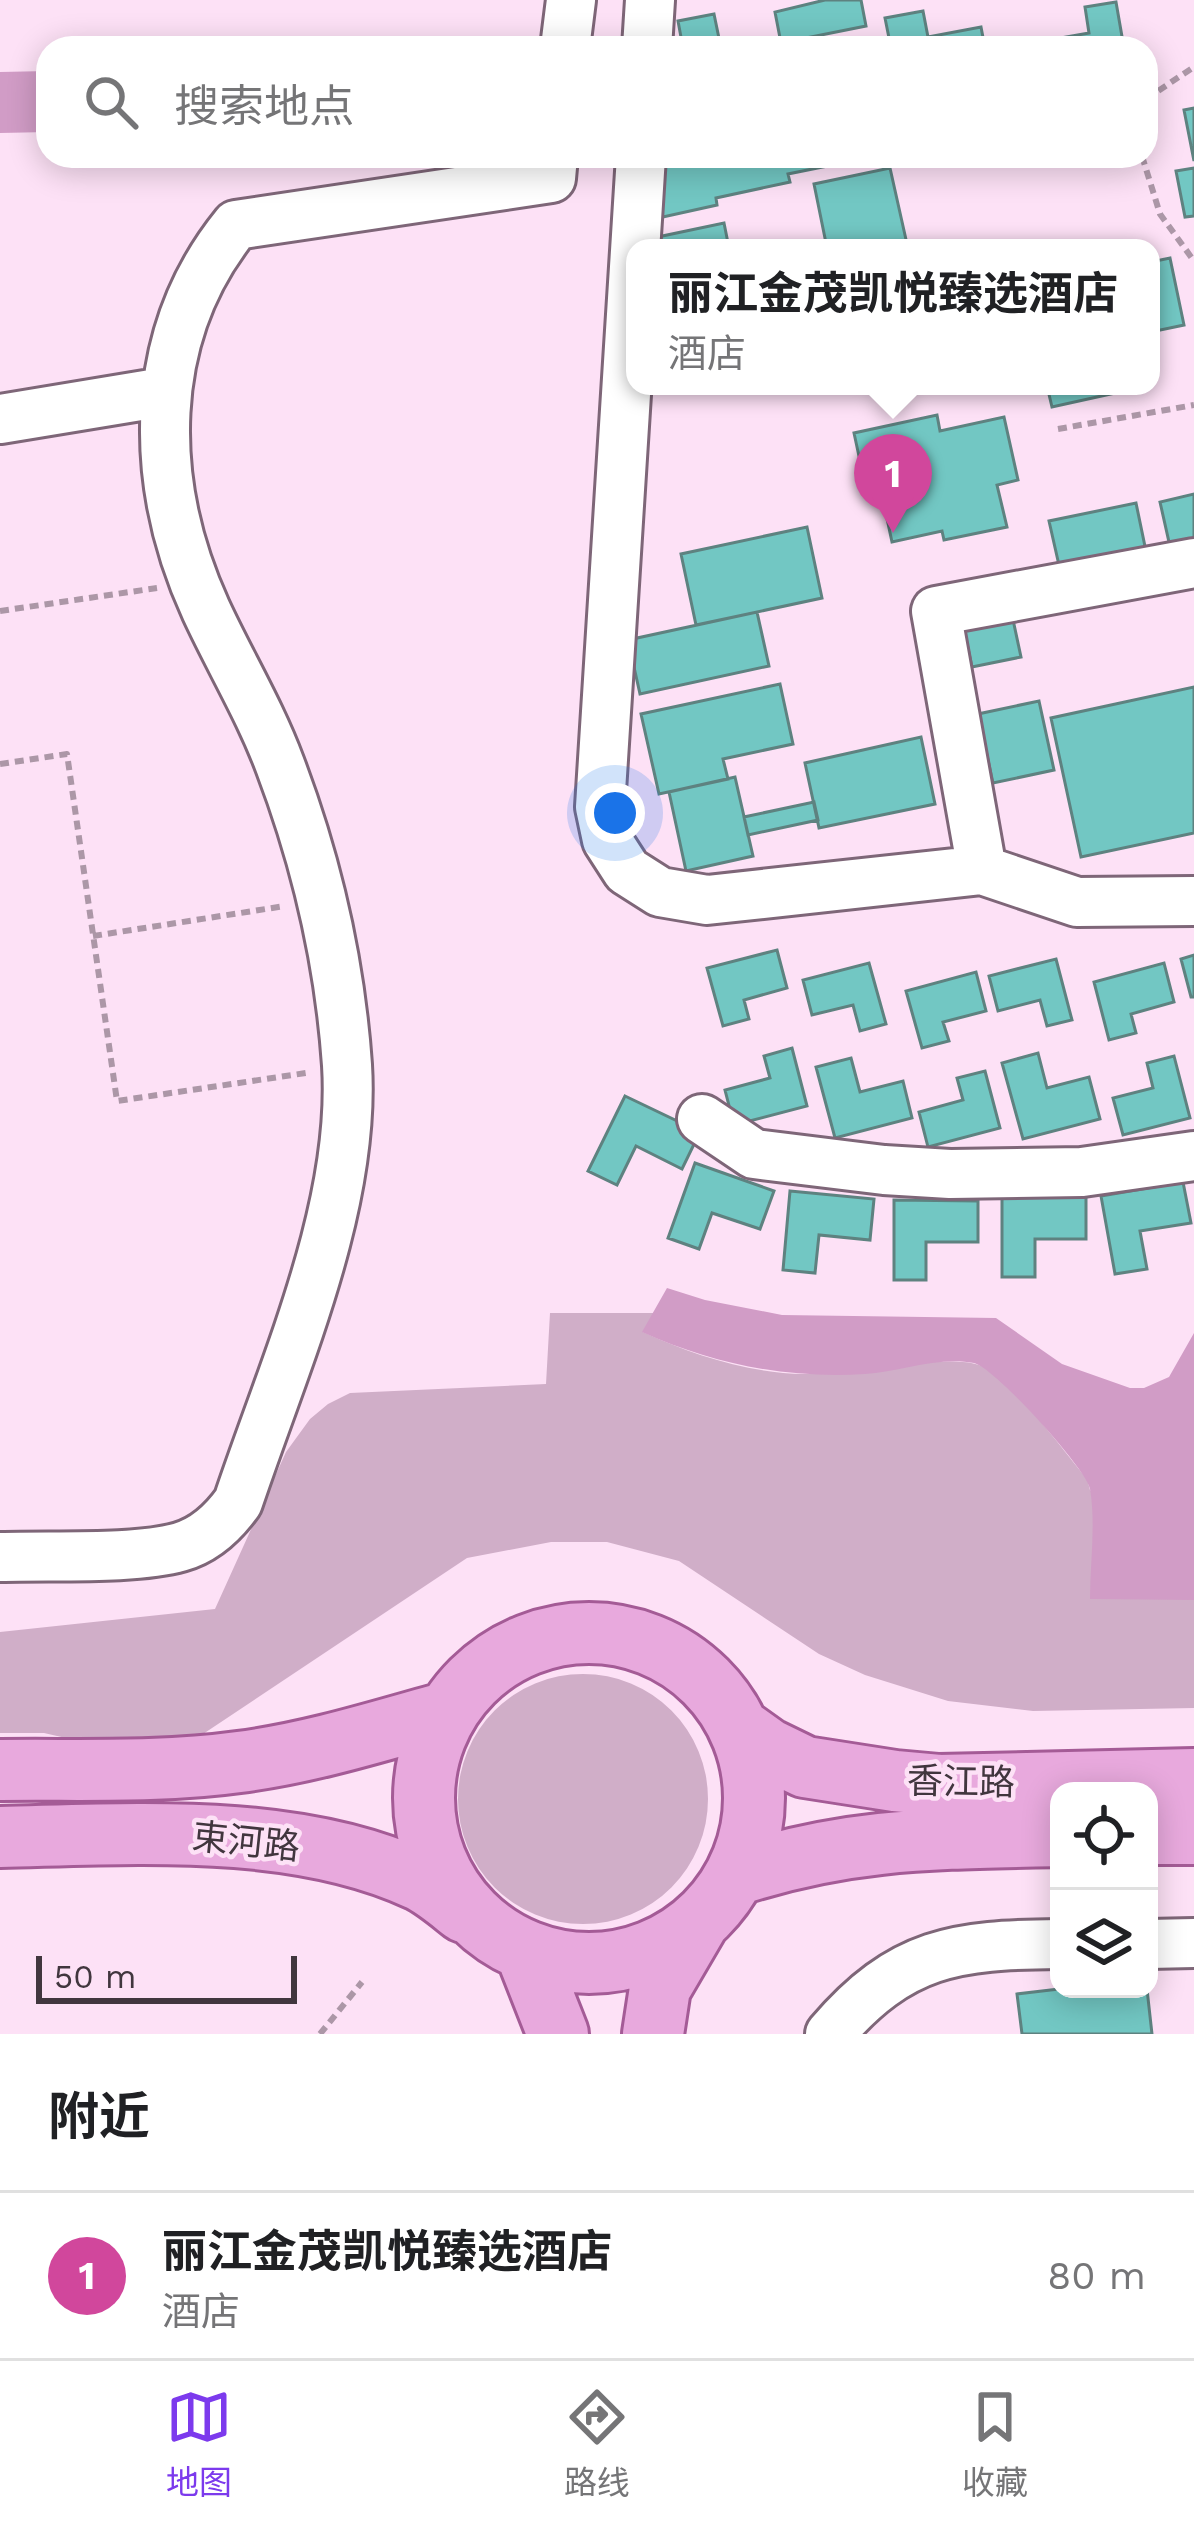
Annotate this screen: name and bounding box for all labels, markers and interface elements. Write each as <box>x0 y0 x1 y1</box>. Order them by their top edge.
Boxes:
search box <box>36 36 1158 168</box>
icon: search <box>78 69 144 135</box>
text: 搜索地点 <box>174 80 354 133</box>
popup <box>626 239 1160 395</box>
text: 丽江金茂凯悦臻选酒店 <box>668 267 1118 320</box>
text: 酒店 <box>668 331 746 376</box>
pin: 1 <box>854 434 932 533</box>
your location <box>585 783 645 843</box>
street label: 香江路 <box>907 1760 1015 1804</box>
map controls <box>1050 1782 1158 1998</box>
button: locate <box>1050 1782 1158 1890</box>
street label: 束河路 <box>190 1815 302 1869</box>
button: layers <box>1050 1890 1158 1998</box>
scale bar <box>36 1950 297 2003</box>
text: 50 m <box>54 1957 136 1996</box>
text: 附近 <box>48 2087 150 2146</box>
text: 丽江金茂凯悦臻选酒店 <box>162 2225 612 2278</box>
text: 1 <box>79 2253 95 2298</box>
text: 80 m <box>1047 2253 1146 2298</box>
text: 酒店 <box>162 2289 240 2334</box>
tab: 地图 <box>166 2384 232 2504</box>
tab: 路线 <box>564 2384 630 2504</box>
tab: 收藏 <box>962 2384 1028 2504</box>

